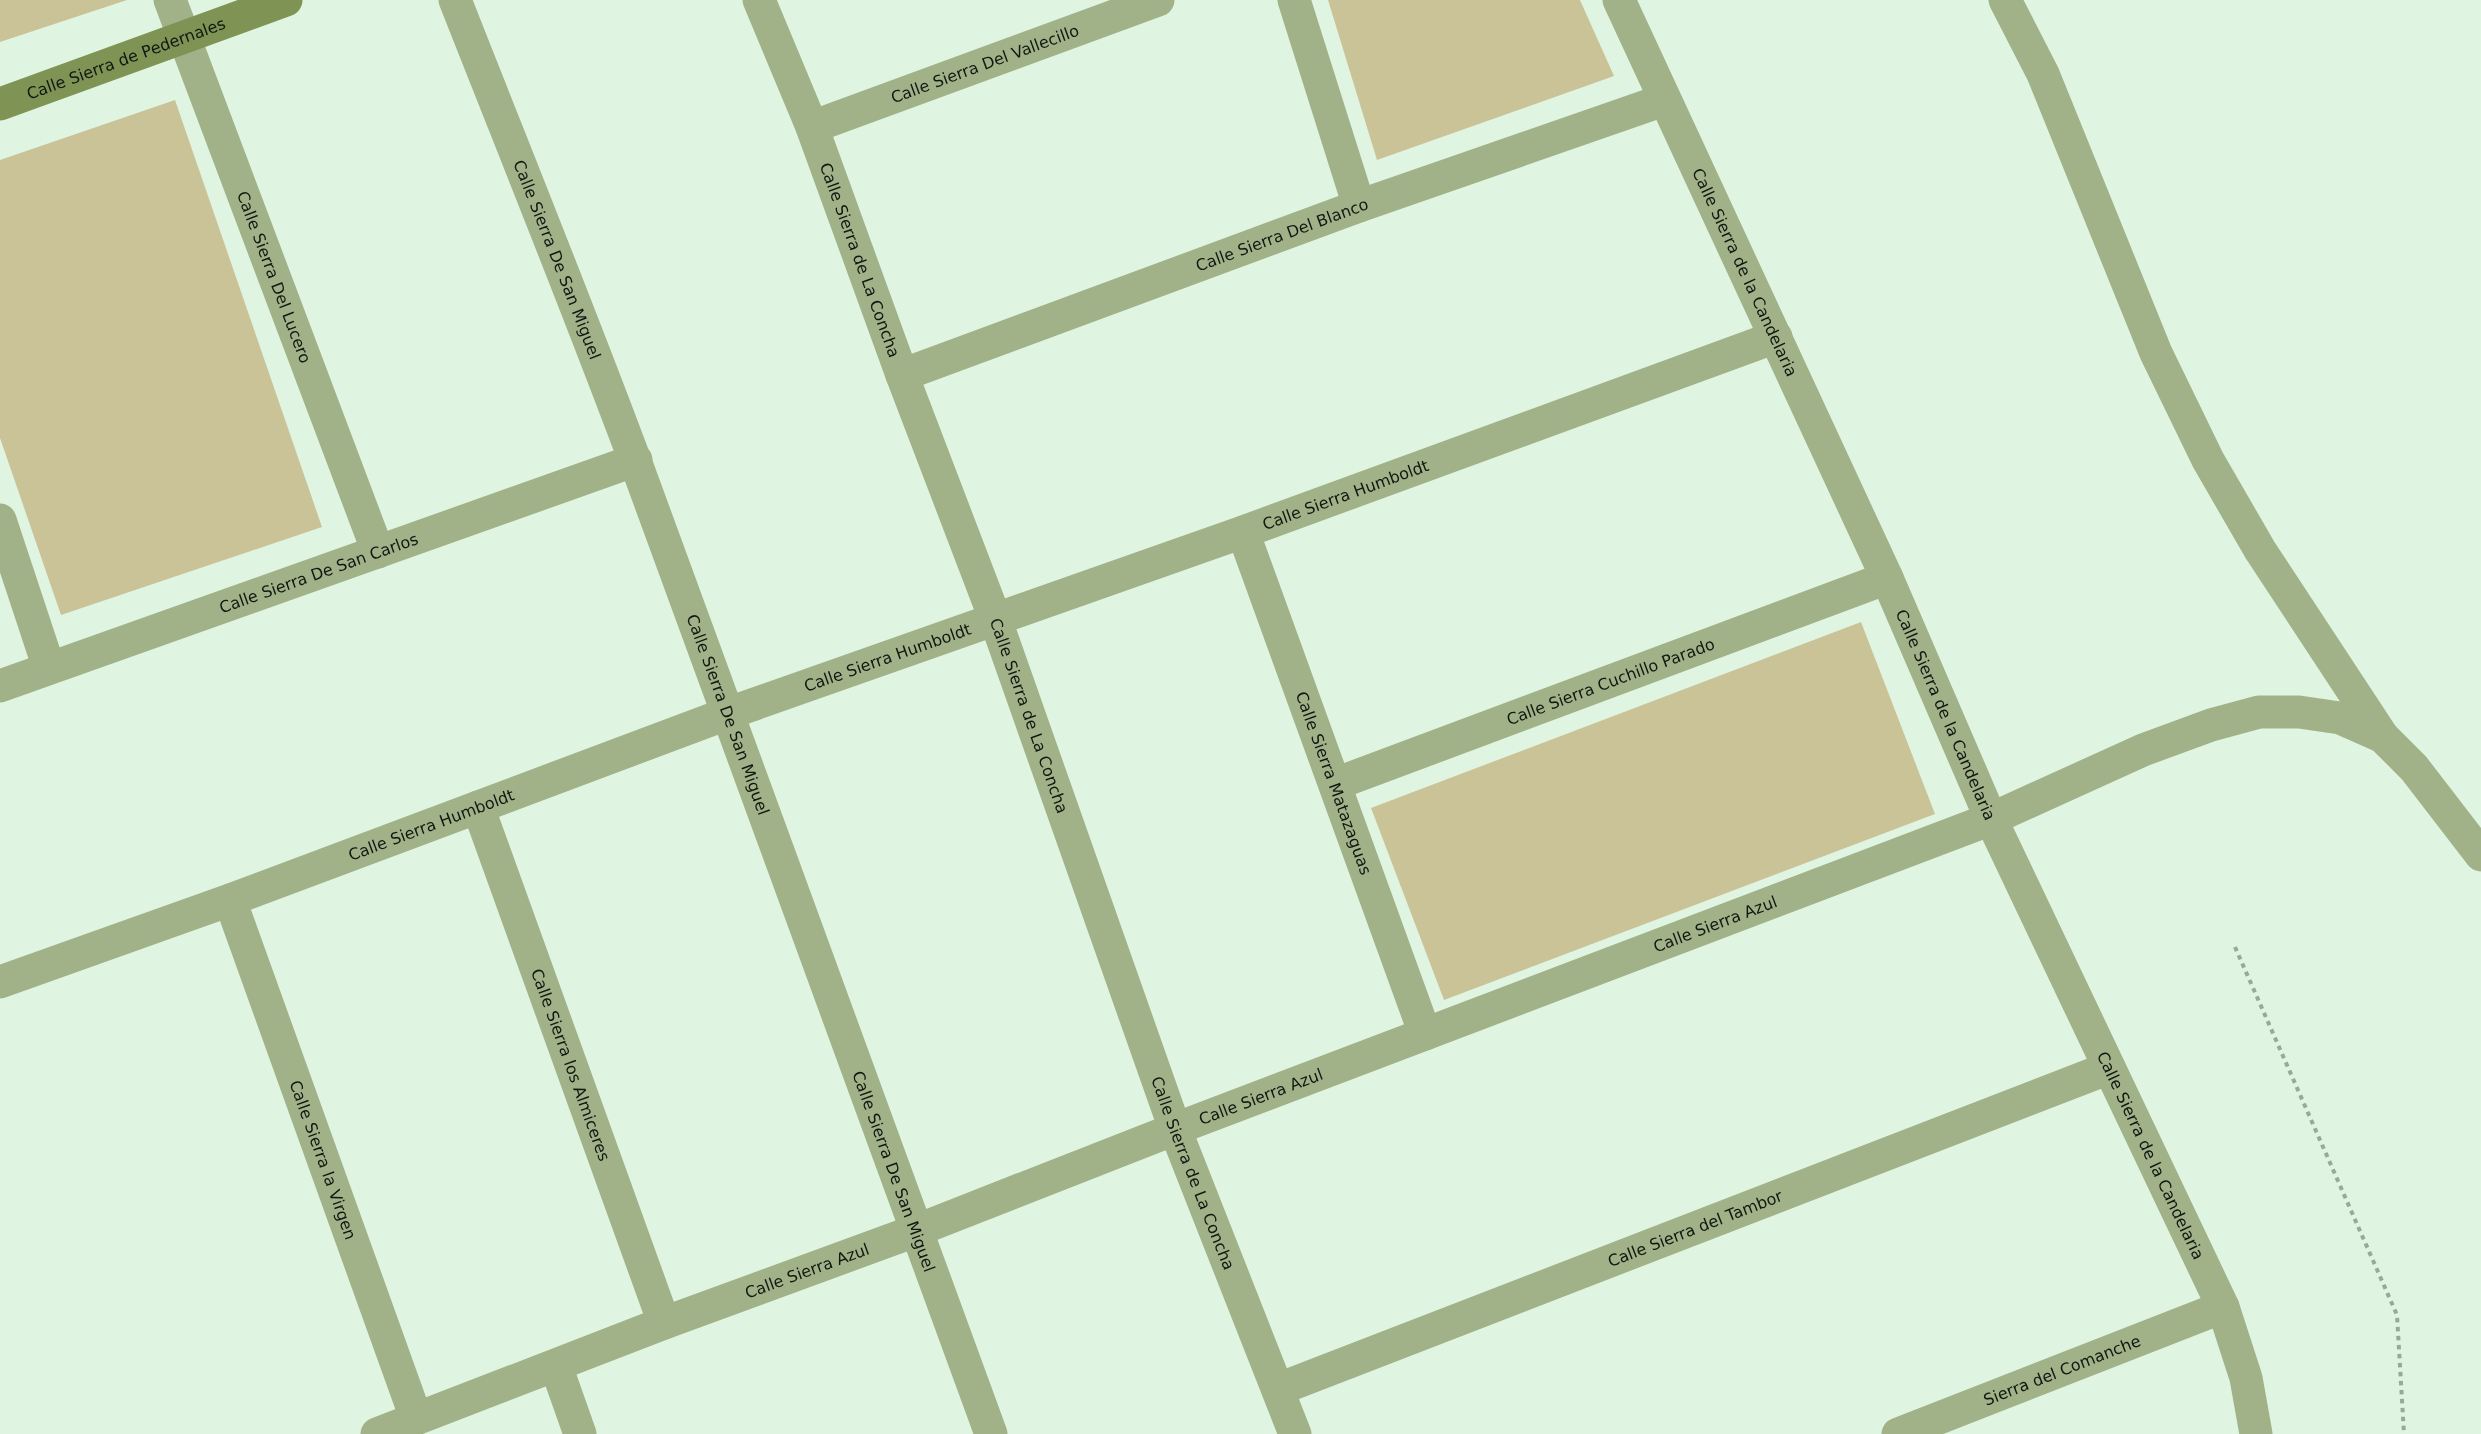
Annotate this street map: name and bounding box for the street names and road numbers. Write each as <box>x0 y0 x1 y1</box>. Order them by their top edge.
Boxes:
street label: Calle Sierra de Pedernales <box>24 13 228 103</box>
street label: Calle Sierra Del Vallecillo <box>888 20 1081 107</box>
street label: Calle Sierra De San Miguel <box>510 157 605 362</box>
street label: Calle Sierra de La Concha <box>816 160 904 360</box>
street label: Calle Sierra de la Candelaria <box>1689 165 1802 379</box>
street label: Calle Sierra Del Lucero <box>233 188 315 366</box>
street label: Calle Sierra Del Blanco <box>1193 194 1371 275</box>
street label: Calle Sierra Humboldt <box>1260 455 1431 534</box>
street label: Calle Sierra De San Carlos <box>217 529 420 617</box>
street label: Calle Sierra de la Candelaria <box>1892 606 2000 823</box>
street label: Calle Sierra De San Miguel <box>683 611 773 818</box>
street label: Calle Sierra de La Concha <box>986 615 1072 816</box>
street label: Calle Sierra Humboldt <box>801 619 973 695</box>
street label: Calle Sierra Cuchillo Parado <box>1504 634 1717 729</box>
street label: Calle Sierra Matazaguas <box>1292 689 1376 877</box>
street label: Calle Sierra Humboldt <box>346 785 517 864</box>
street label: Calle Sierra Azul <box>1650 892 1780 956</box>
street label: Calle Sierra los Almiceres <box>528 966 614 1164</box>
street label: Calle Sierra de la Candelaria <box>2093 1048 2208 1262</box>
street label: Calle Sierra Azul <box>1196 1064 1325 1129</box>
street label: Calle Sierra De San Miguel <box>849 1068 939 1274</box>
street label: Calle Sierra de La Concha <box>1148 1074 1239 1273</box>
street label: Calle Sierra la Virgen <box>286 1078 361 1242</box>
street label: Calle Sierra del Tambor <box>1605 1186 1785 1270</box>
street label: Calle Sierra Azul <box>742 1239 872 1302</box>
street label: Sierra del Comanche <box>1981 1331 2143 1409</box>

